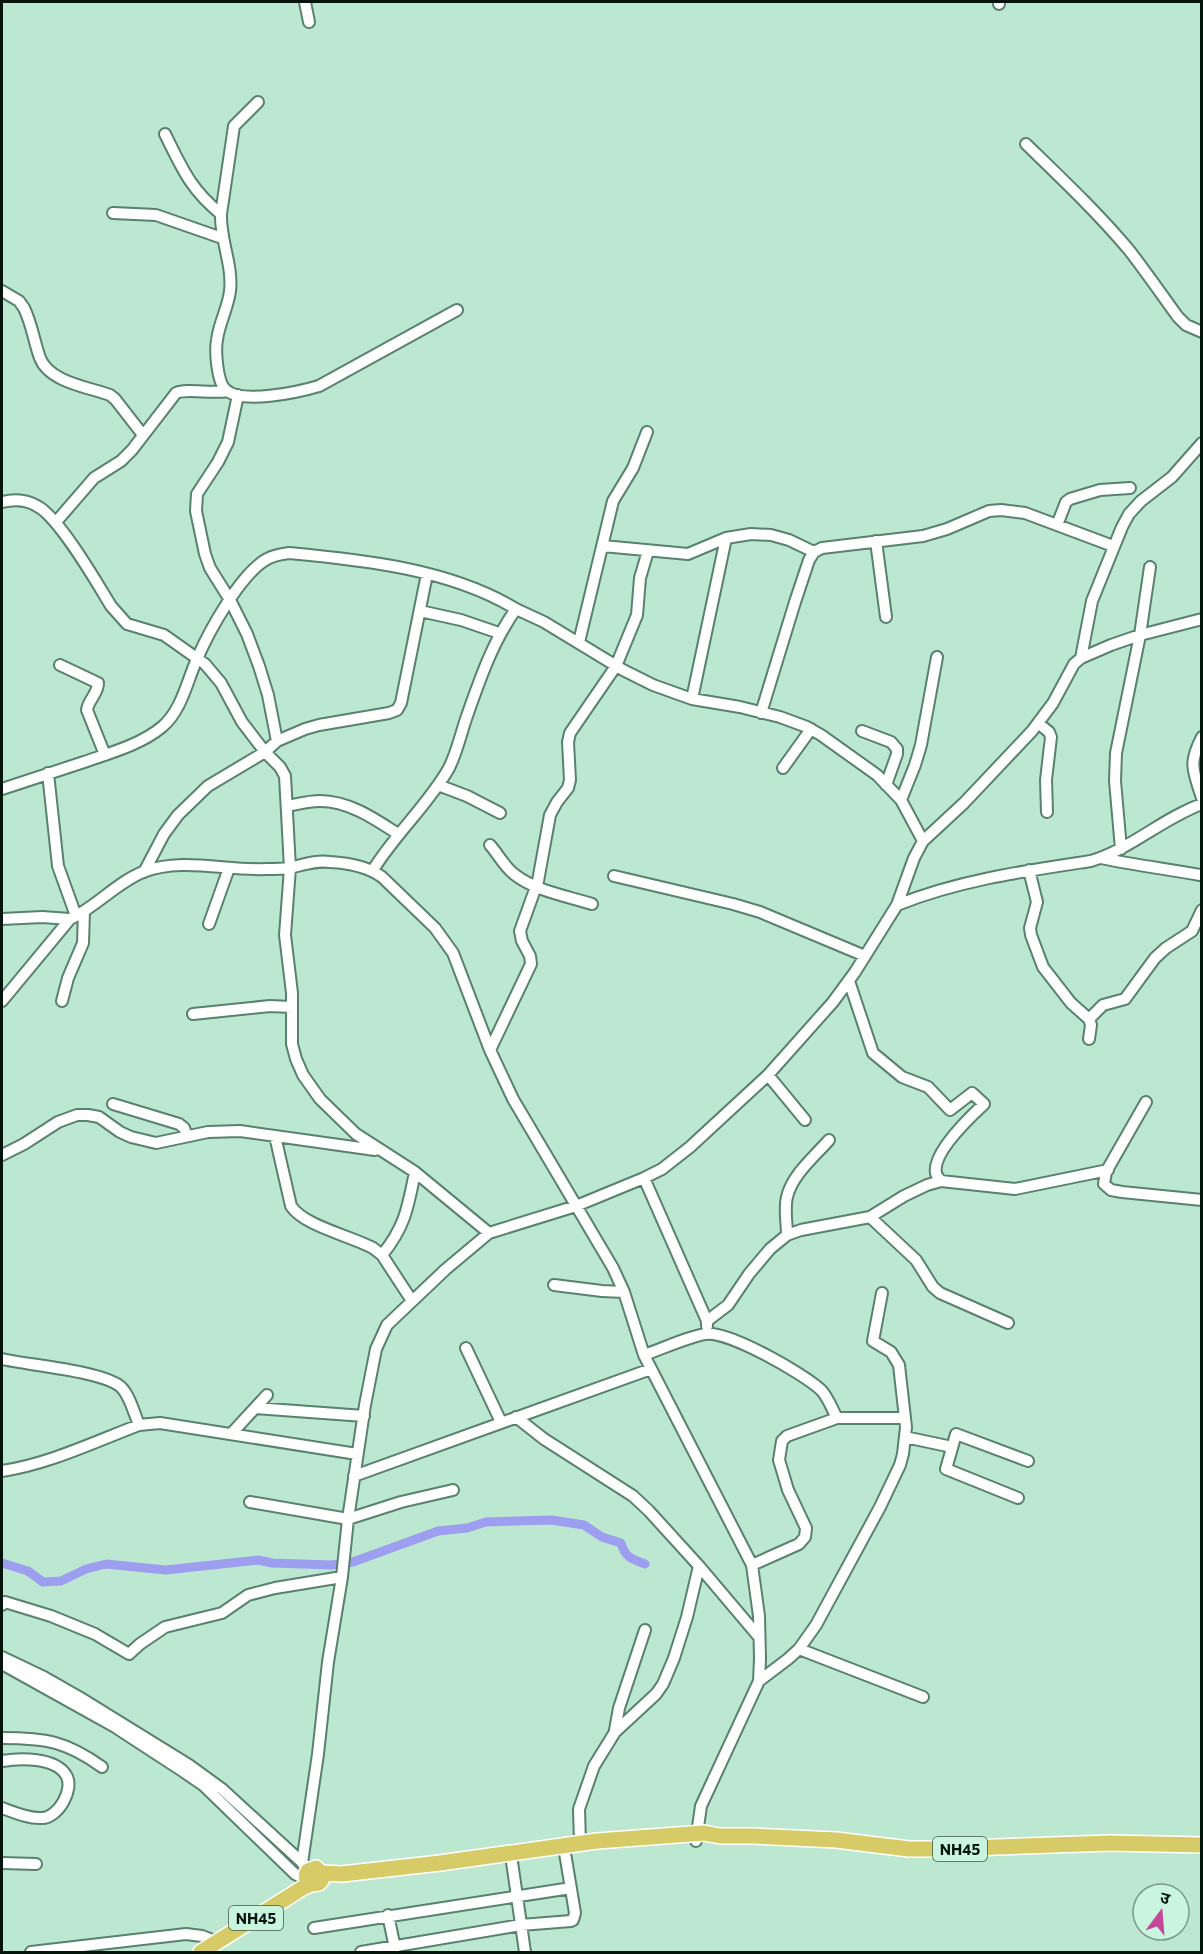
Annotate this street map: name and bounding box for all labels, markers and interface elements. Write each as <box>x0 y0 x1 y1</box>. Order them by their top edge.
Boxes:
road number: NH45 <box>933 1837 987 1861</box>
north arrow <box>1131 1882 1191 1942</box>
text: उ <box>1158 1887 1173 1908</box>
road number: NH45 <box>229 1906 283 1930</box>

